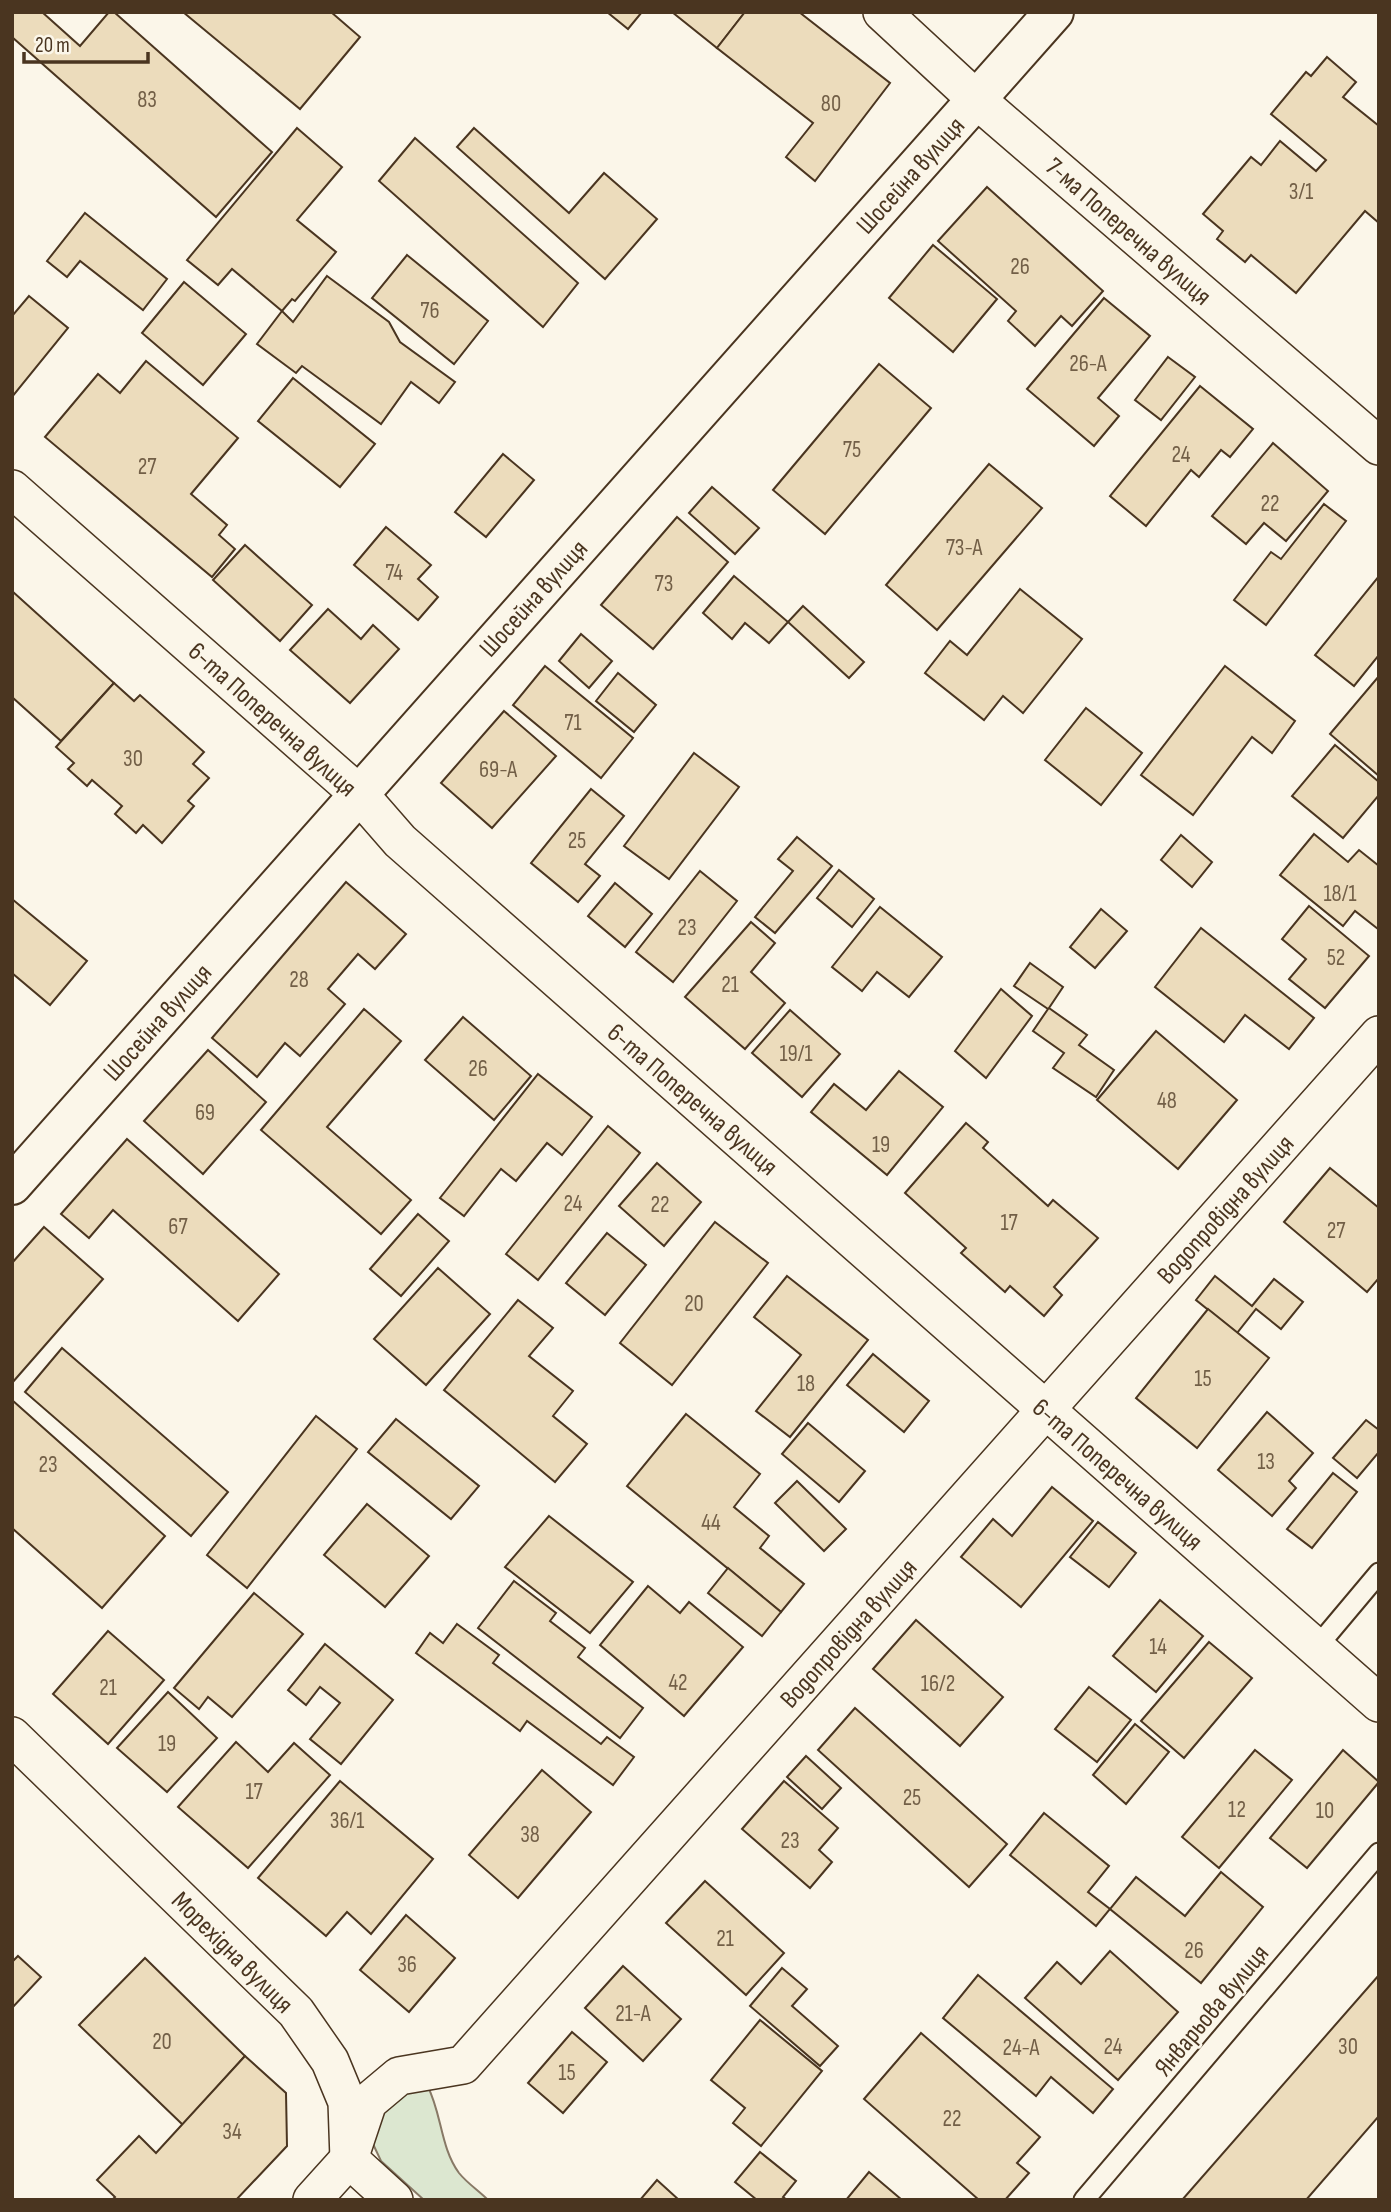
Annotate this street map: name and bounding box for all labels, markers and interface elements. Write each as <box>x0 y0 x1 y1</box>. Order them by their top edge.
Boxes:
scale bar <box>24 21 149 65</box>
text: 20 m <box>35 33 70 58</box>
house number: 83 <box>137 86 157 114</box>
house number: 80 <box>821 90 841 118</box>
street label: Шосейна вулиця <box>850 111 972 241</box>
street label: 7-ма Поперечна вулиця <box>1039 152 1217 313</box>
house number: 3/1 <box>1289 178 1313 206</box>
house number: 26 <box>1010 253 1030 281</box>
house number: 76 <box>420 297 440 325</box>
house number: 26-А <box>1069 350 1107 378</box>
house number: 75 <box>843 436 861 464</box>
house number: 24 <box>1172 441 1191 469</box>
house number: 27 <box>138 453 156 481</box>
house number: 22 <box>1261 490 1279 518</box>
street label: Шосейна вулиця <box>473 534 595 664</box>
house number: 73-А <box>946 534 983 562</box>
house number: 74 <box>385 559 403 587</box>
house number: 73 <box>655 570 673 598</box>
street label: 6-та Поперечна вулиця <box>181 636 363 804</box>
house number: 71 <box>564 709 582 737</box>
house number: 30 <box>123 745 143 773</box>
house number: 69-А <box>479 756 517 784</box>
house number: 25 <box>568 827 586 855</box>
house number: 18/1 <box>1324 880 1356 908</box>
house number: 23 <box>677 914 697 942</box>
house number: 52 <box>1327 944 1345 972</box>
street label: Шосейна вулиця <box>97 958 219 1088</box>
house number: 28 <box>289 966 309 994</box>
house number: 21 <box>721 971 739 999</box>
street label: 6-та Поперечна вулиця <box>600 1018 784 1183</box>
house number: 19/1 <box>780 1040 812 1068</box>
house number: 26 <box>468 1055 488 1083</box>
house number: 48 <box>1157 1087 1177 1115</box>
house number: 69 <box>195 1099 215 1127</box>
street label: Водопровідна вулиця <box>1151 1129 1301 1291</box>
house number: 19 <box>872 1131 890 1159</box>
house number: 24 <box>564 1190 583 1218</box>
house number: 22 <box>651 1191 669 1219</box>
house number: 17 <box>1000 1209 1018 1237</box>
house number: 67 <box>168 1213 188 1241</box>
house number: 27 <box>1327 1217 1345 1245</box>
house number: 20 <box>684 1290 704 1318</box>
house number: 15 <box>1194 1365 1212 1393</box>
house number: 18 <box>797 1370 815 1398</box>
street label: 6-та Поперечна вулиця <box>1025 1393 1209 1558</box>
house number: 13 <box>1257 1448 1275 1476</box>
house number: 23 <box>38 1451 58 1479</box>
house number: 44 <box>701 1509 721 1537</box>
street label: Водопровідна вулиця <box>774 1553 924 1715</box>
house number: 14 <box>1149 1633 1167 1661</box>
house number: 42 <box>668 1669 688 1697</box>
house number: 16/2 <box>921 1670 955 1698</box>
house number: 21 <box>99 1674 117 1702</box>
house number: 19 <box>158 1730 176 1758</box>
house number: 17 <box>245 1778 263 1806</box>
house number: 25 <box>903 1784 921 1812</box>
house number: 12 <box>1228 1796 1246 1824</box>
house number: 10 <box>1316 1797 1334 1825</box>
house number: 36/1 <box>330 1807 364 1835</box>
house number: 38 <box>520 1821 540 1849</box>
house number: 23 <box>780 1827 800 1855</box>
street label: Морехідна вулиця <box>165 1886 299 2020</box>
house number: 21 <box>716 1925 734 1953</box>
house number: 26 <box>1184 1937 1204 1965</box>
street label: Январьова вулиця <box>1148 1939 1276 2083</box>
house number: 36 <box>397 1951 417 1979</box>
house number: 21-А <box>615 2000 651 2028</box>
house number: 20 <box>152 2028 172 2056</box>
house number: 24 <box>1104 2033 1123 2061</box>
house number: 30 <box>1338 2033 1358 2061</box>
house number: 24-А <box>1003 2034 1040 2062</box>
house number: 15 <box>558 2059 576 2087</box>
house number: 22 <box>943 2105 961 2133</box>
house number: 34 <box>222 2118 242 2146</box>

